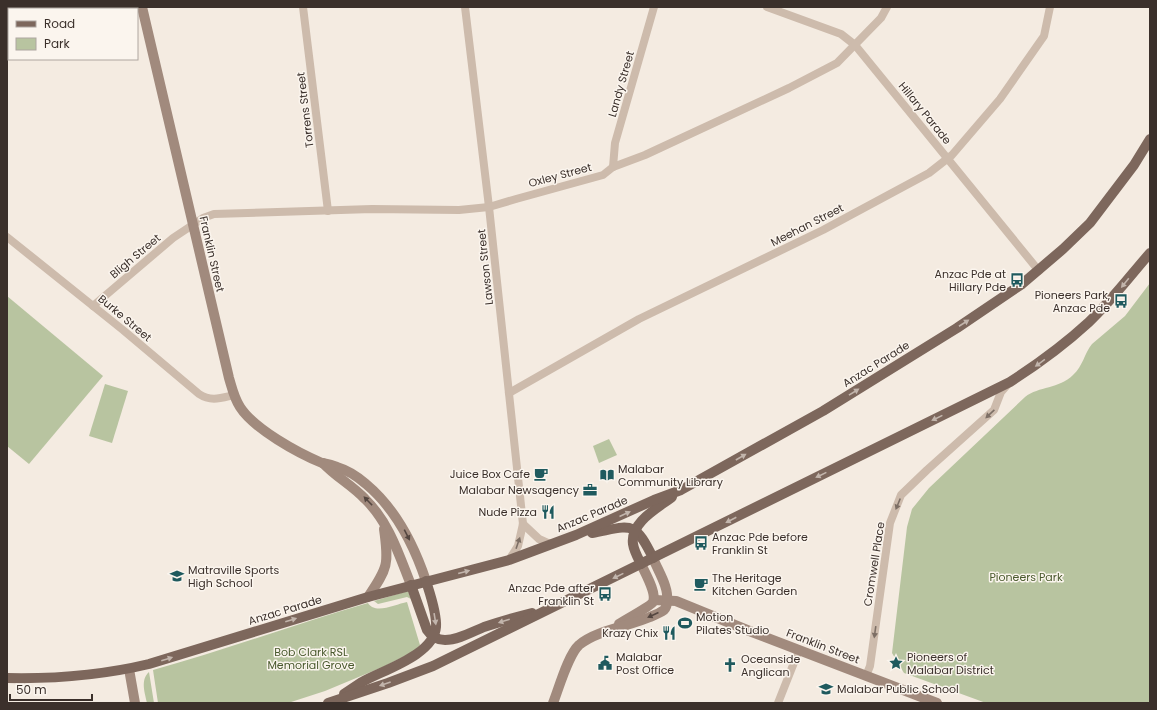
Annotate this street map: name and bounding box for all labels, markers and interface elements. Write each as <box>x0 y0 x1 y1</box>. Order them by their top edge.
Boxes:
legend <box>8 8 138 60</box>
text: Road <box>44 15 75 32</box>
text: Park <box>44 35 71 52</box>
street label: Landy Street <box>604 49 638 119</box>
street label: Torrens Street <box>292 71 318 149</box>
street label: Hillary Parade <box>895 78 955 148</box>
street label: Oxley Street <box>527 159 593 191</box>
street label: Meehan Street <box>768 200 846 250</box>
street label: Franklin Street <box>196 214 228 294</box>
street label: Lawson Street <box>473 228 497 306</box>
street label: Bligh Street <box>106 230 164 282</box>
place label: Anzac Pde at Hillary Pde <box>934 266 1006 295</box>
bus stop icon: Anzac Pde at Hillary Pde <box>1009 272 1025 288</box>
one-way arrow <box>1121 277 1130 288</box>
place label: Pioneers Park, Anzac Pde <box>1035 287 1110 316</box>
street label: Burke Street <box>95 291 155 345</box>
bus stop icon: Pioneers Park, Anzac Pde <box>1113 293 1129 309</box>
one-way arrow <box>959 319 969 327</box>
street label: Anzac Parade <box>839 337 913 391</box>
one-way arrow <box>1034 359 1045 367</box>
one-way arrow <box>848 388 860 395</box>
one-way arrow <box>985 409 995 419</box>
one-way arrow <box>932 415 943 421</box>
one-way arrow <box>735 454 747 461</box>
place label: Malabar Community Library <box>618 461 724 490</box>
place label: Juice Box Cafe <box>450 466 530 482</box>
cafe icon: Juice Box Cafe <box>533 466 549 482</box>
library icon: Malabar Community Library <box>599 467 615 483</box>
one-way arrow <box>815 472 826 478</box>
place label: Malabar Newsagency <box>459 482 580 498</box>
office icon: Malabar Newsagency <box>582 482 598 498</box>
street label: Anzac Parade <box>554 492 630 536</box>
one-way arrow <box>363 496 373 506</box>
one-way arrow <box>894 499 900 511</box>
place label: Nude Pizza <box>479 504 537 520</box>
restaurant icon: Nude Pizza <box>540 504 556 520</box>
one-way arrow <box>619 511 630 517</box>
one-way arrow <box>725 516 736 523</box>
street label: Cromwell Place <box>859 521 889 607</box>
one-way arrow <box>403 529 410 541</box>
place label: Anzac Pde before Franklin St <box>712 529 808 558</box>
bus stop icon: Anzac Pde before Franklin St <box>693 535 709 551</box>
one-way arrow <box>515 537 521 549</box>
place label: Matraville Sports High School <box>188 562 280 591</box>
school or university icon: Matraville Sports High School <box>169 568 185 584</box>
one-way arrow <box>458 569 470 575</box>
park label: Pioneers Park <box>989 569 1063 585</box>
place label: The Heritage Kitchen Garden <box>712 570 797 599</box>
one-way arrow <box>612 573 623 579</box>
cafe icon: The Heritage Kitchen Garden <box>693 576 709 592</box>
place label: Anzac Pde after Franklin St <box>508 580 594 609</box>
bus stop icon: Anzac Pde after Franklin St <box>597 586 613 602</box>
street label: Anzac Parade <box>246 591 324 629</box>
place label: Motion Pilates Studio <box>696 609 769 638</box>
one-way arrow <box>432 613 438 625</box>
one-way arrow <box>647 613 659 619</box>
sports icon: Motion Pilates Studio <box>677 615 693 631</box>
one-way arrow <box>285 617 297 623</box>
one-way arrow <box>497 618 509 624</box>
place label: Krazy Chix <box>602 625 659 641</box>
restaurant icon: Krazy Chix <box>661 625 677 641</box>
street label: Franklin Street <box>784 625 862 667</box>
one-way arrow <box>872 626 878 638</box>
park label: Bob Clark RSL Memorial Grove <box>267 644 355 673</box>
place label: Malabar Post Office <box>616 649 674 678</box>
place label: Pioneers of Malabar District <box>907 649 994 678</box>
place label: Oceanside Anglican <box>741 651 801 680</box>
public building icon: Malabar Post Office <box>597 655 613 671</box>
place icon: Pioneers of Malabar District <box>888 655 904 671</box>
one-way arrow <box>161 656 173 662</box>
church icon: Oceanside Anglican <box>722 657 738 673</box>
scale bar <box>10 676 92 702</box>
text: 50 m <box>16 681 47 698</box>
one-way arrow <box>379 681 391 687</box>
school or university icon: Malabar Public School <box>818 681 834 697</box>
place label: Malabar Public School <box>837 681 959 697</box>

